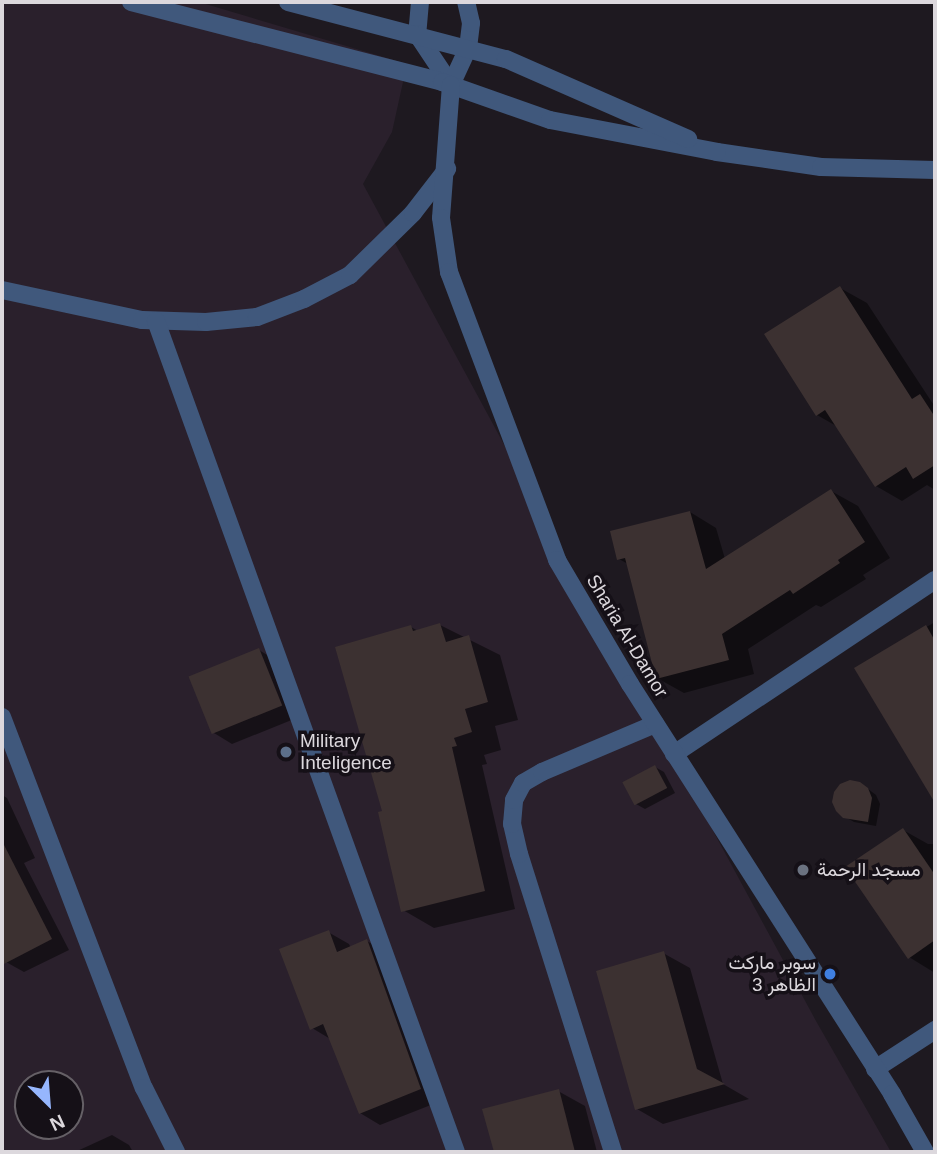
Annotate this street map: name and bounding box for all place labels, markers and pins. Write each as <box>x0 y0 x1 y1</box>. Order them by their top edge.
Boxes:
place label: Military Inteligence <box>300 730 392 774</box>
marker: Military Inteligence <box>278 744 294 760</box>
place label: مسجد الرحمة <box>817 859 921 881</box>
marker: مسجد الرحمة <box>795 862 811 878</box>
place label: سوبر ماركت الظاهر 3 <box>728 952 816 996</box>
marker: سوبر ماركت الظاهر 3 <box>822 966 838 982</box>

